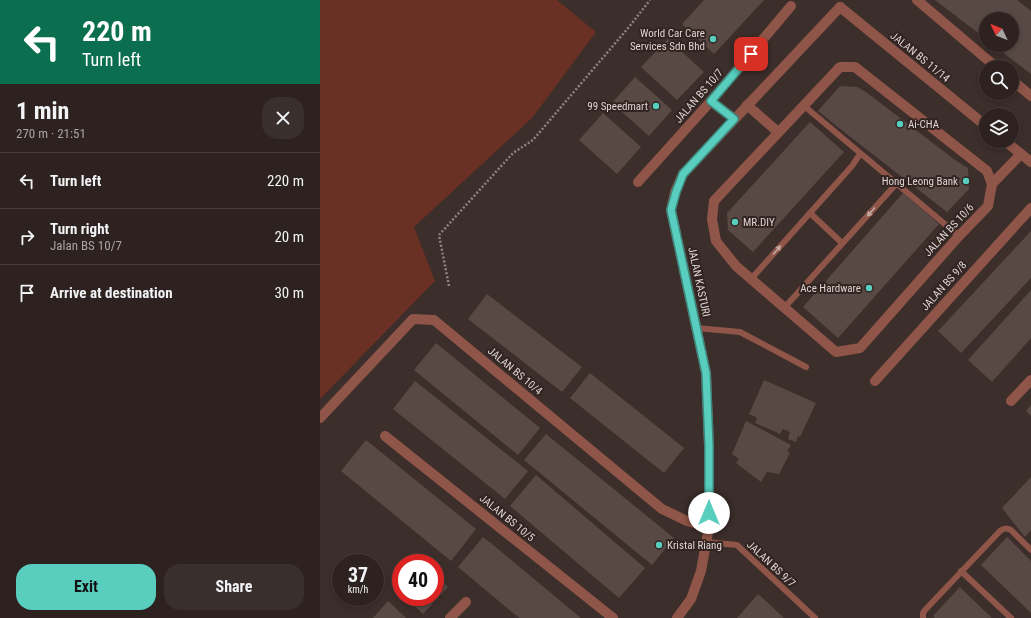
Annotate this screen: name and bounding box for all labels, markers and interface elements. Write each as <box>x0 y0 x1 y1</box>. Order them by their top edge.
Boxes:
north arrow <box>979 12 1019 52</box>
map controls <box>979 12 1019 148</box>
text: 220 m <box>82 15 152 48</box>
icon: left <box>16 16 68 68</box>
place label: World Car Care Services Sdn Bhd <box>630 27 705 53</box>
street label: JALAN BS 11/14 <box>888 29 953 85</box>
marker: World Car Care Services Sdn Bhd <box>708 34 718 44</box>
pin <box>734 37 768 71</box>
icon: arrive <box>740 43 762 65</box>
text: Turn left <box>82 49 141 70</box>
button: search <box>979 60 1019 100</box>
street label: JALAN BS 10/7 <box>672 66 726 126</box>
text: 1 min <box>16 97 69 125</box>
button: close <box>262 97 304 139</box>
place label: 99 Speedmart <box>587 100 648 113</box>
marker: 99 Speedmart <box>651 101 661 111</box>
button: layers <box>979 108 1019 148</box>
place label: Ai-CHA <box>908 118 940 131</box>
marker: Ai-CHA <box>895 119 905 129</box>
text: 270 m · 21:51 <box>16 126 86 141</box>
icon: left <box>16 170 38 192</box>
text: Turn left <box>50 172 101 190</box>
text: 220 m <box>267 172 304 190</box>
place label: Hong Leong Bank <box>882 175 958 188</box>
marker: Hong Leong Bank <box>961 176 971 186</box>
street label: JALAN BS 10/6 <box>921 201 977 259</box>
one-way arrow <box>866 207 876 217</box>
place label: MR.DIY <box>743 216 775 229</box>
marker: MR.DIY <box>730 217 740 227</box>
text: Turn right <box>50 220 109 238</box>
icon: right <box>16 226 38 248</box>
text: 20 m <box>274 228 304 246</box>
text: Jalan BS 10/7 <box>50 238 122 253</box>
one-way arrow <box>772 245 782 255</box>
street label: JALAN KASTURI <box>685 246 713 318</box>
street label: JALAN BS 9/8 <box>919 259 969 313</box>
icon: arrive <box>16 282 38 304</box>
place label: Ace Hardware <box>800 282 861 295</box>
marker: Ace Hardware <box>864 283 874 293</box>
text: Arrive at destination <box>50 284 173 302</box>
text: 30 m <box>274 284 304 302</box>
street label: JALAN BS 10/4 <box>485 344 545 398</box>
street label: JALAN BS 10/5 <box>477 492 537 544</box>
position arrow <box>688 492 730 534</box>
street label: JALAN BS 9/7 <box>744 538 798 590</box>
place label: Kristal Riang <box>667 539 722 552</box>
marker: Kristal Riang <box>654 540 664 550</box>
speed limit sign: 40 <box>392 554 444 606</box>
text: 37 <box>348 563 368 587</box>
button: Exit <box>16 564 156 610</box>
button: Share <box>164 564 304 610</box>
text: km/h <box>348 584 368 595</box>

